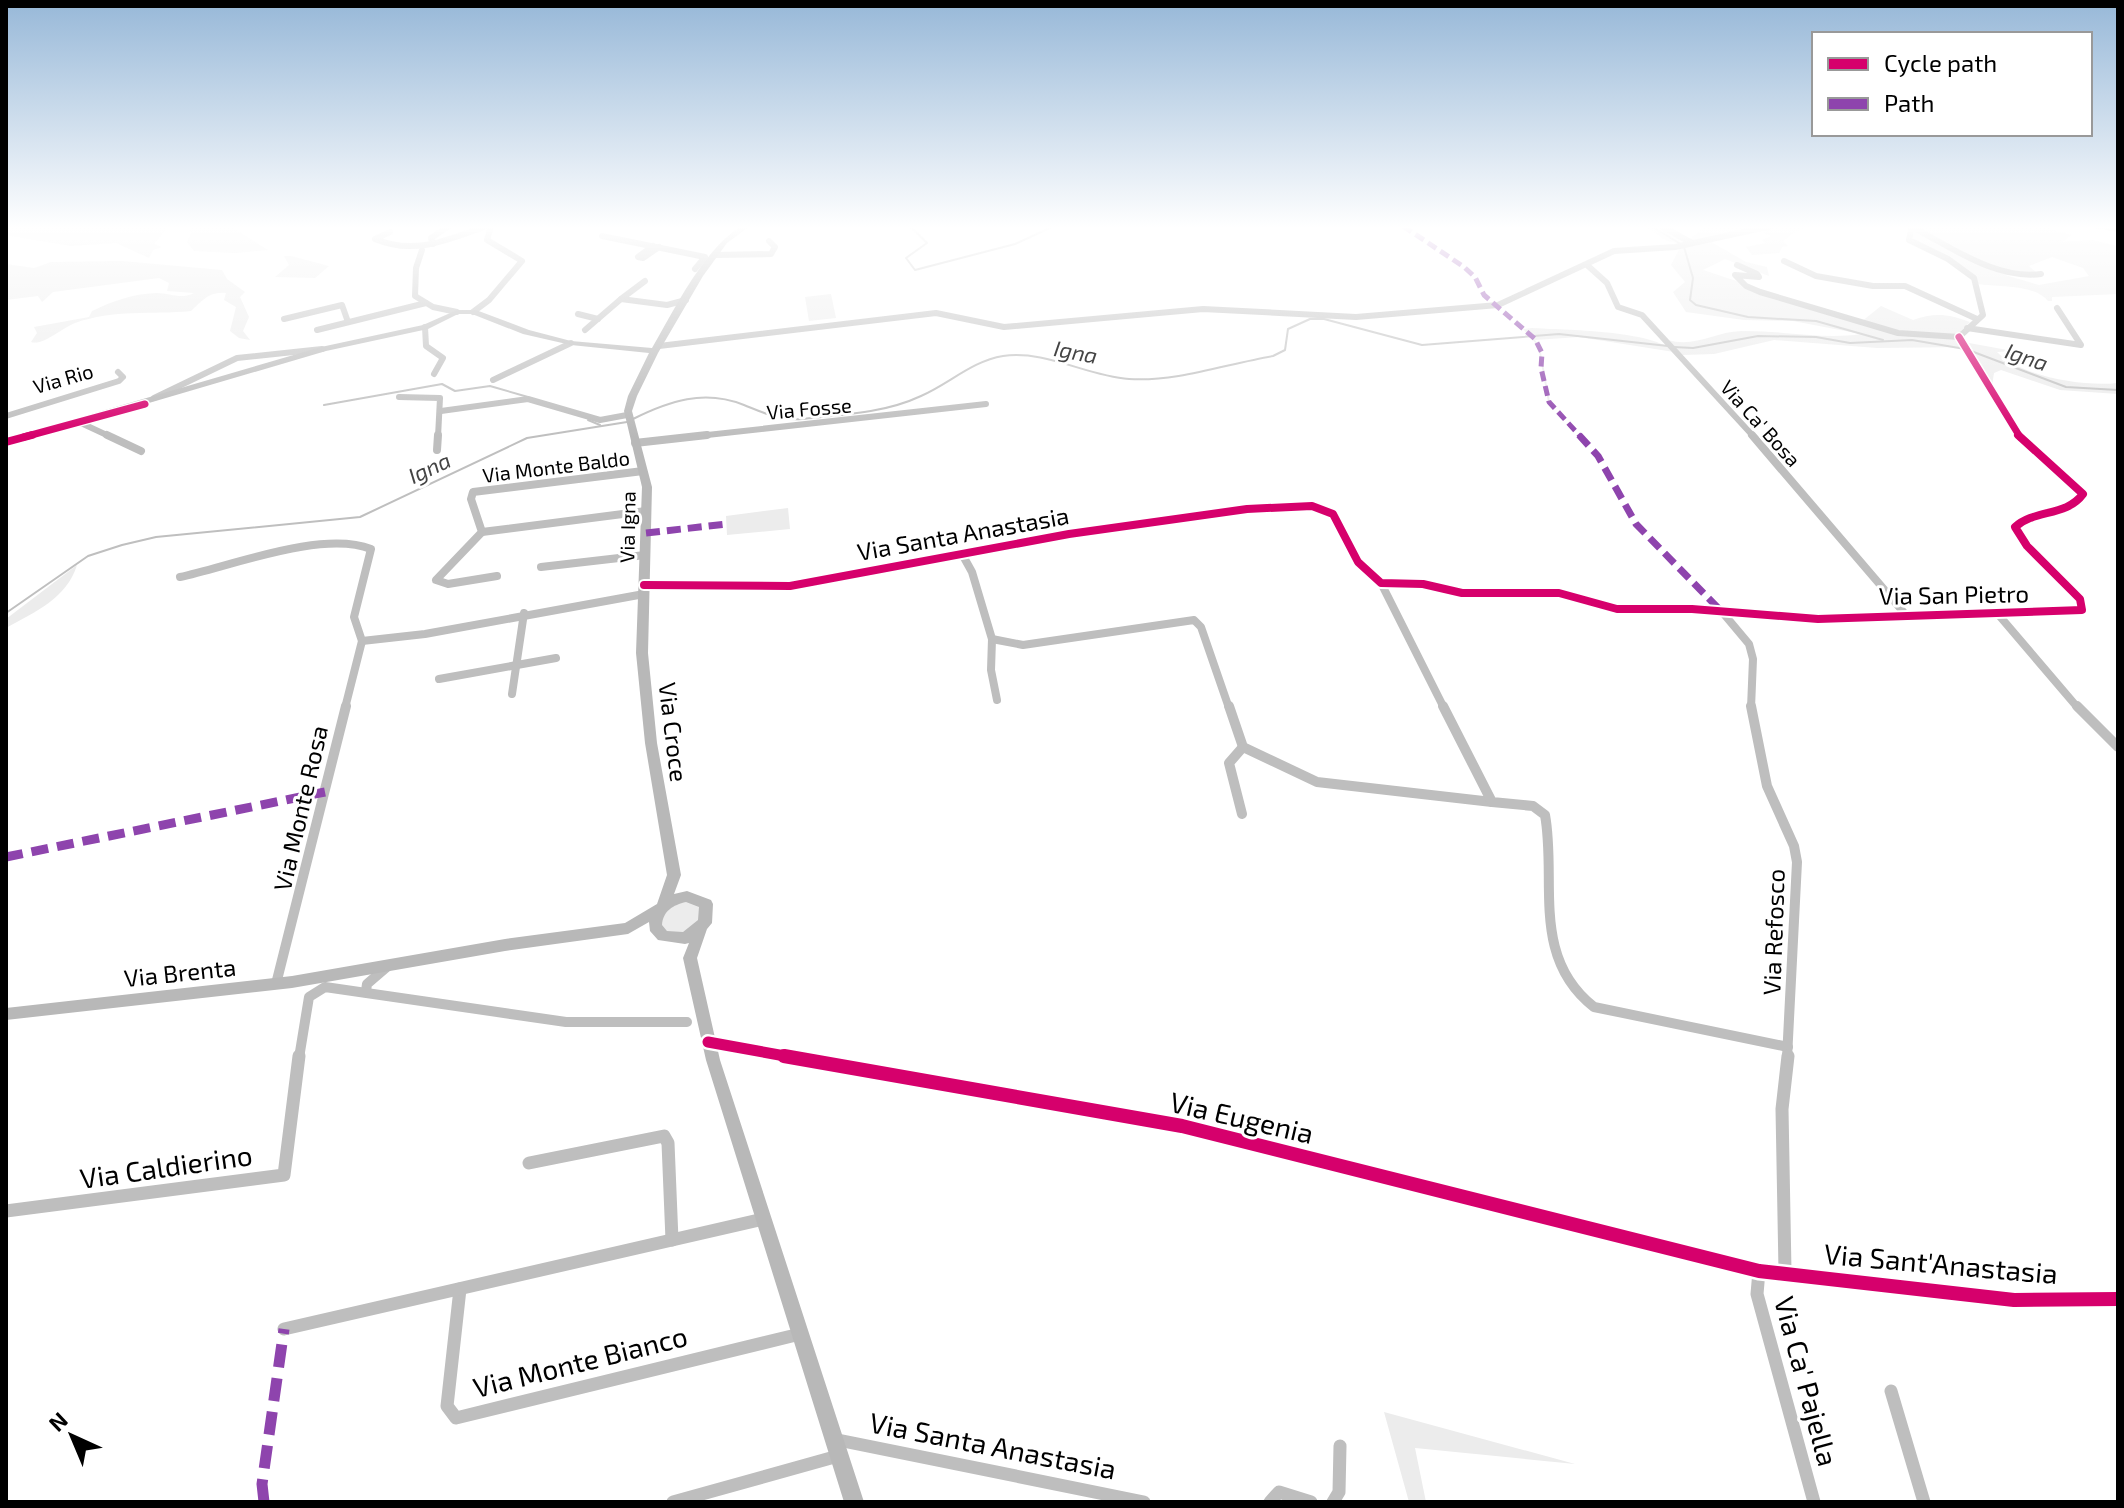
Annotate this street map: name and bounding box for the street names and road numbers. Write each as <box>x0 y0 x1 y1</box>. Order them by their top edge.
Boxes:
street label: Via Rio <box>30 358 96 398</box>
street label: Via Ca' Bosa <box>1716 375 1806 471</box>
street label: Via Fosse <box>765 392 853 424</box>
street label: Via Monte Baldo <box>481 445 631 487</box>
street label: Via Igna <box>614 491 640 563</box>
street label: Via Santa Anastasia <box>855 500 1071 566</box>
street label: Via San Pietro <box>1879 578 2029 610</box>
street label: Via Croce <box>654 681 694 783</box>
street label: Via Monte Rosa <box>267 722 333 894</box>
street label: Via Refosco <box>1756 868 1790 996</box>
street label: Via Brenta <box>123 952 237 992</box>
street label: Via Eugenia <box>1167 1084 1317 1150</box>
street label: Via Caldierino <box>78 1137 254 1195</box>
street label: Via Sant'Anastasia <box>1823 1236 2059 1290</box>
street label: Via Ca' Pajella <box>1768 1292 1846 1470</box>
street label: Via Monte Bianco <box>469 1318 691 1404</box>
street label: Via Santa Anastasia <box>867 1404 1119 1486</box>

